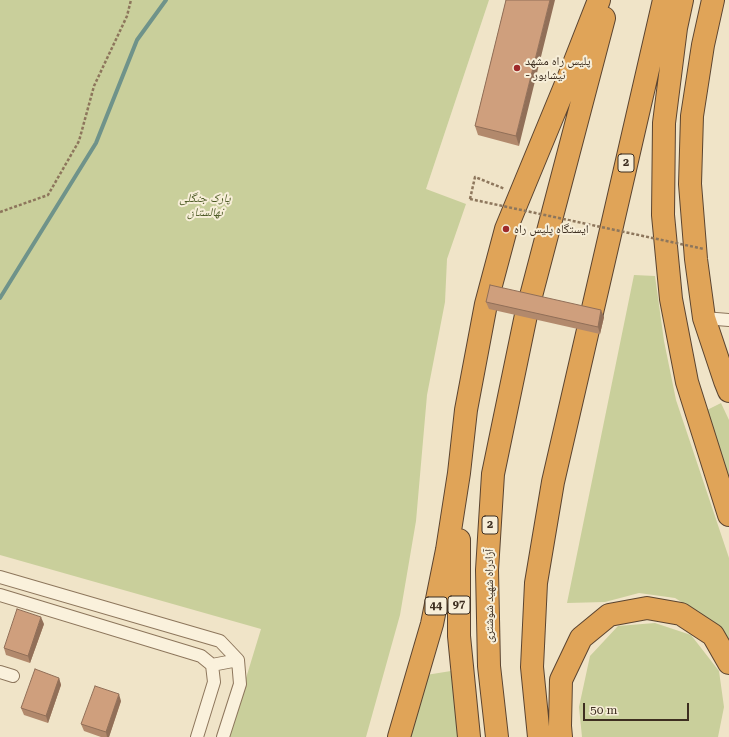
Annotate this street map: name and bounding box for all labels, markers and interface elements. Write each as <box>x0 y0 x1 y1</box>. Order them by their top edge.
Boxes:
place label: پلیس راه مشهد - نیشابور <box>525 54 591 82</box>
marker: پلیس راه مشهد - نیشابور <box>512 63 522 73</box>
road number: 2 <box>618 154 634 172</box>
park label: پارک جنگلی نهالستان <box>179 191 231 219</box>
place label: ایستگاه پلیس راه <box>514 222 589 236</box>
marker: ایستگاه پلیس راه <box>501 224 511 234</box>
road number: 2 <box>482 516 498 534</box>
street label: آزادراه شهید شوشتری <box>482 549 496 643</box>
road number: 97 <box>448 596 470 614</box>
road number: 44 <box>425 597 447 615</box>
scale bar <box>585 695 691 721</box>
text: 50 m <box>590 703 617 717</box>

